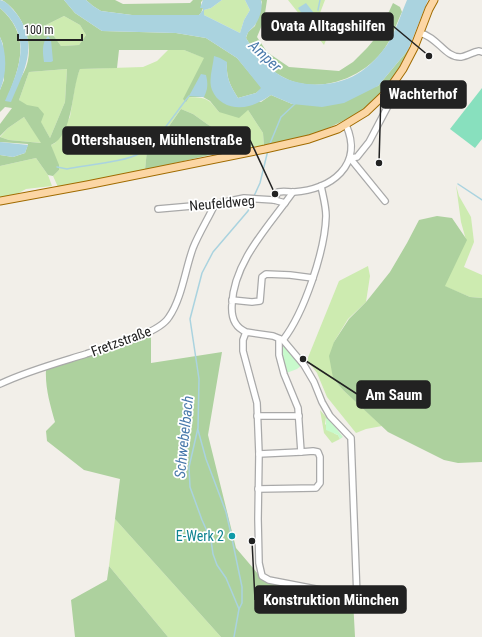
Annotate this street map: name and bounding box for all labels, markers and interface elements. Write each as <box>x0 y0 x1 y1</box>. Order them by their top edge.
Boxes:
callout: Ovata Alltagshilfen <box>262 13 393 40</box>
scale bar <box>18 16 82 42</box>
text: Ovata Alltagshilfen <box>271 17 385 35</box>
text: 100 m <box>24 23 54 37</box>
water label: Amper <box>244 36 285 76</box>
callout: Wachterhof <box>381 81 466 108</box>
text: Wachterhof <box>389 85 458 103</box>
callout: Ottershausen, Mühlenstraße <box>63 127 250 154</box>
text: Ottershausen, Mühlenstraße <box>72 131 242 149</box>
street label: Neufeldweg <box>189 192 255 214</box>
street label: Fretzstraße <box>89 323 154 359</box>
callout: Am Saum <box>357 381 430 408</box>
text: Am Saum <box>366 386 422 404</box>
water label: Schwebelbach <box>171 395 197 479</box>
place label: E-Werk 2 <box>176 528 224 544</box>
marker: E-Werk 2 <box>227 531 237 541</box>
callout: Konstruktion München <box>255 586 406 613</box>
text: Konstruktion München <box>263 591 399 609</box>

